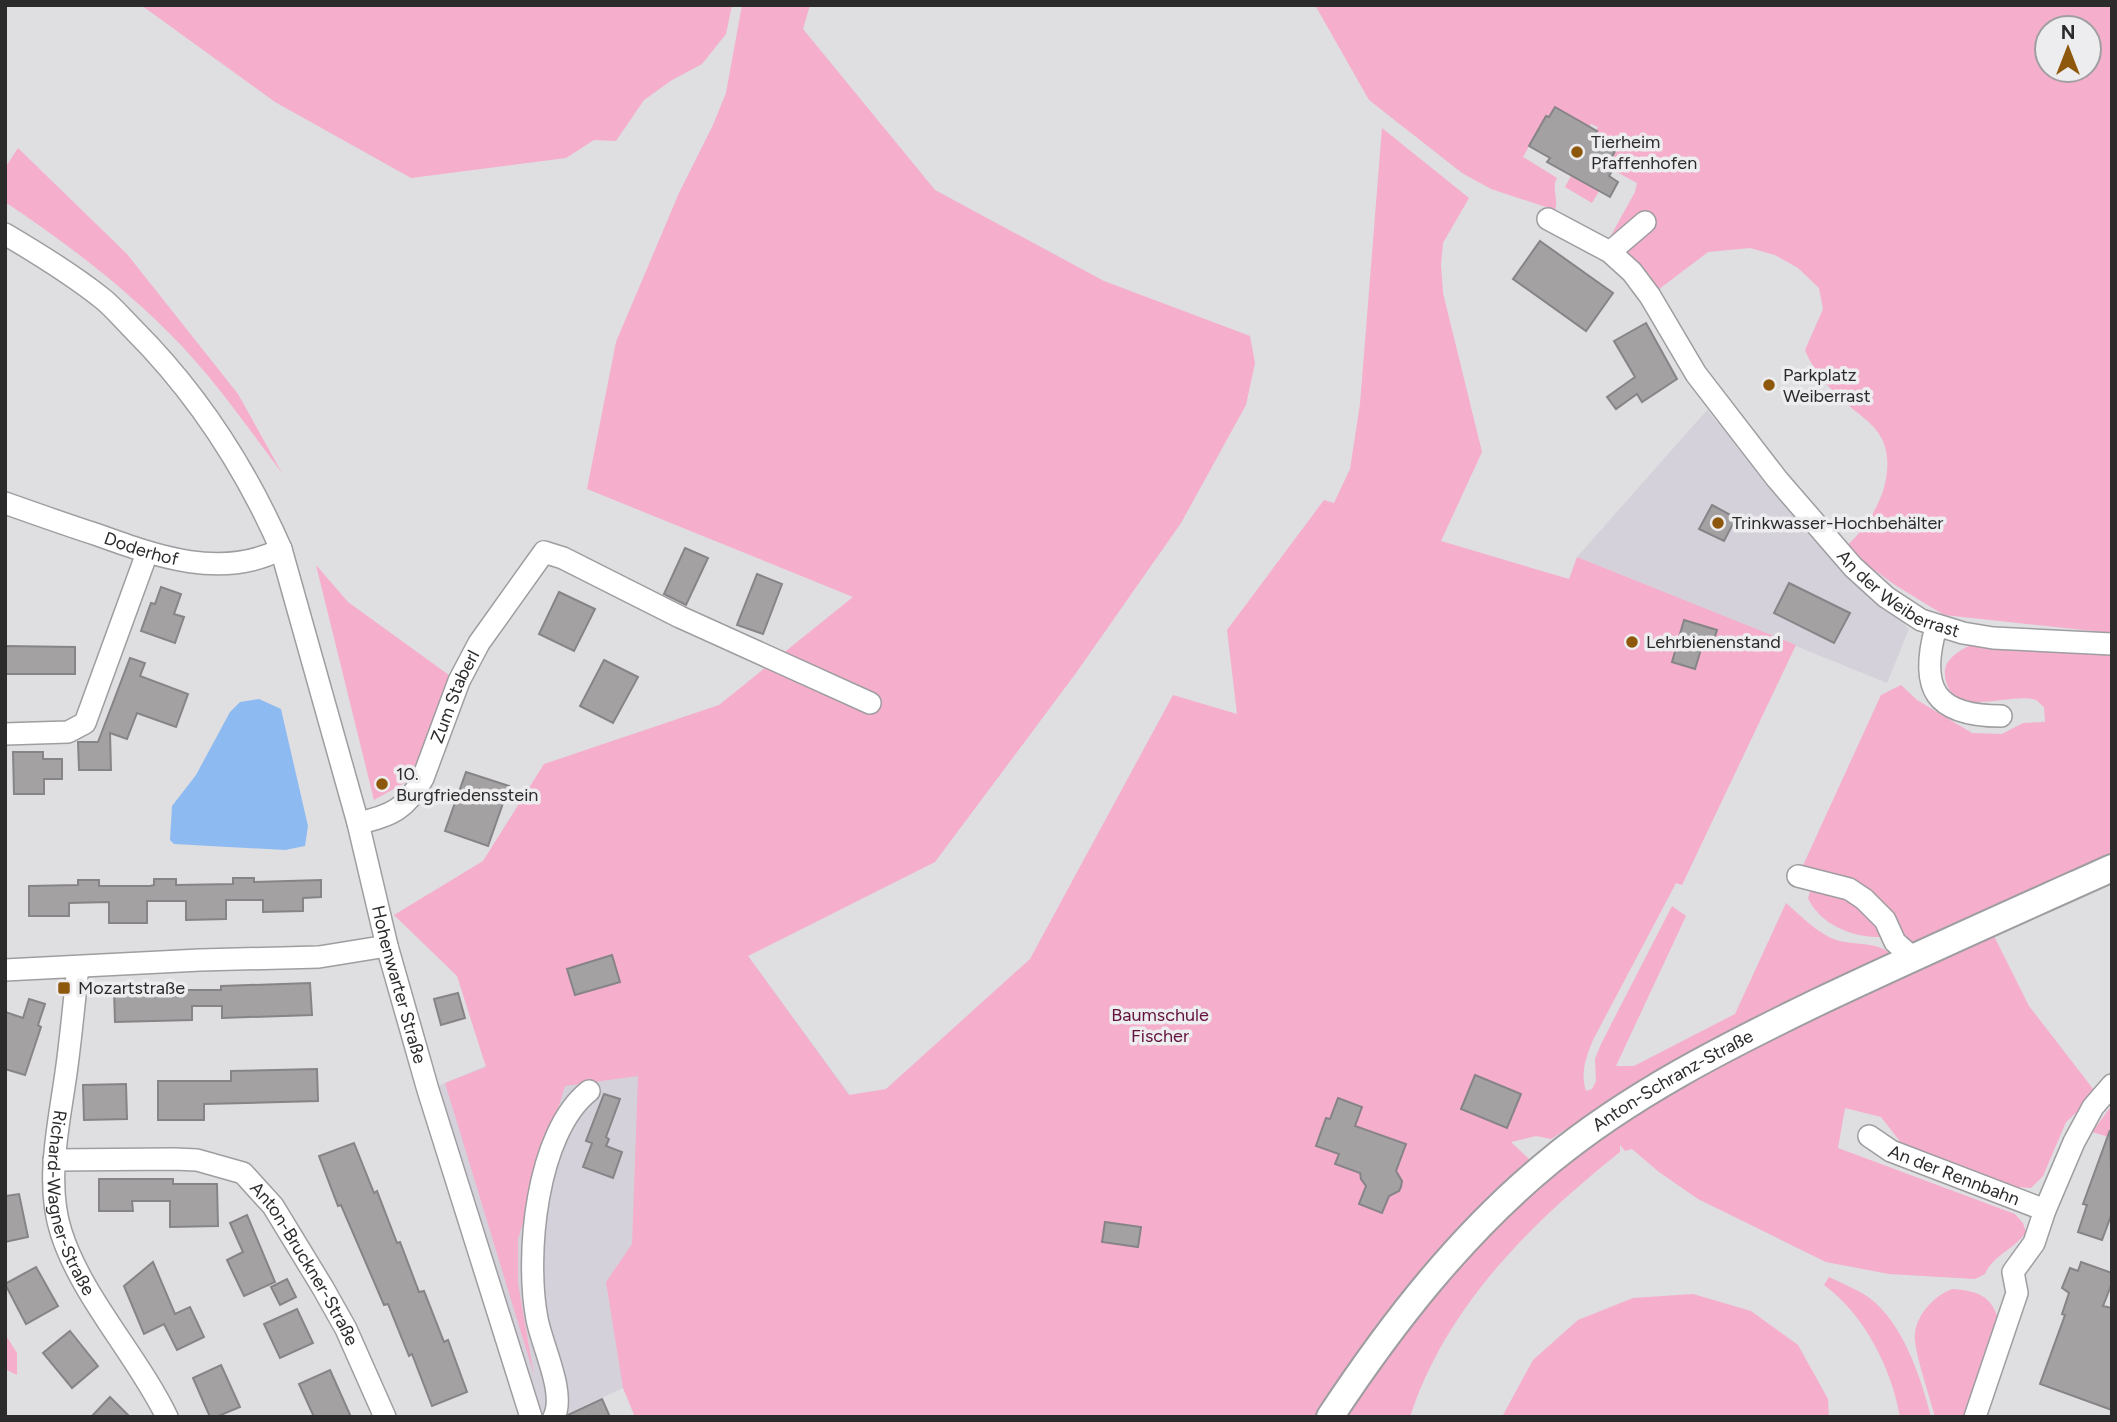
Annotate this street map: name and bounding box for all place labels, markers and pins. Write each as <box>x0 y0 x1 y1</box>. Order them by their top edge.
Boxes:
place label: Tierheim Pfaffenhofen <box>1591 131 1697 174</box>
marker: Tierheim Pfaffenhofen <box>1569 144 1585 160</box>
place label: Parkplatz Weiberrast <box>1783 364 1871 407</box>
marker: Parkplatz Weiberrast <box>1761 377 1777 393</box>
place label: Trinkwasser-Hochbehälter <box>1732 512 1943 534</box>
marker: Trinkwasser-Hochbehälter <box>1710 515 1726 531</box>
place label: Lehrbienenstand <box>1646 631 1781 653</box>
marker: Lehrbienenstand <box>1624 634 1640 650</box>
place label: 10. Burgfriedensstein <box>396 763 538 806</box>
marker: 10. Burgfriedensstein <box>374 776 390 792</box>
place label: Mozartstraße <box>78 977 185 999</box>
marker: Mozartstraße <box>56 980 72 996</box>

